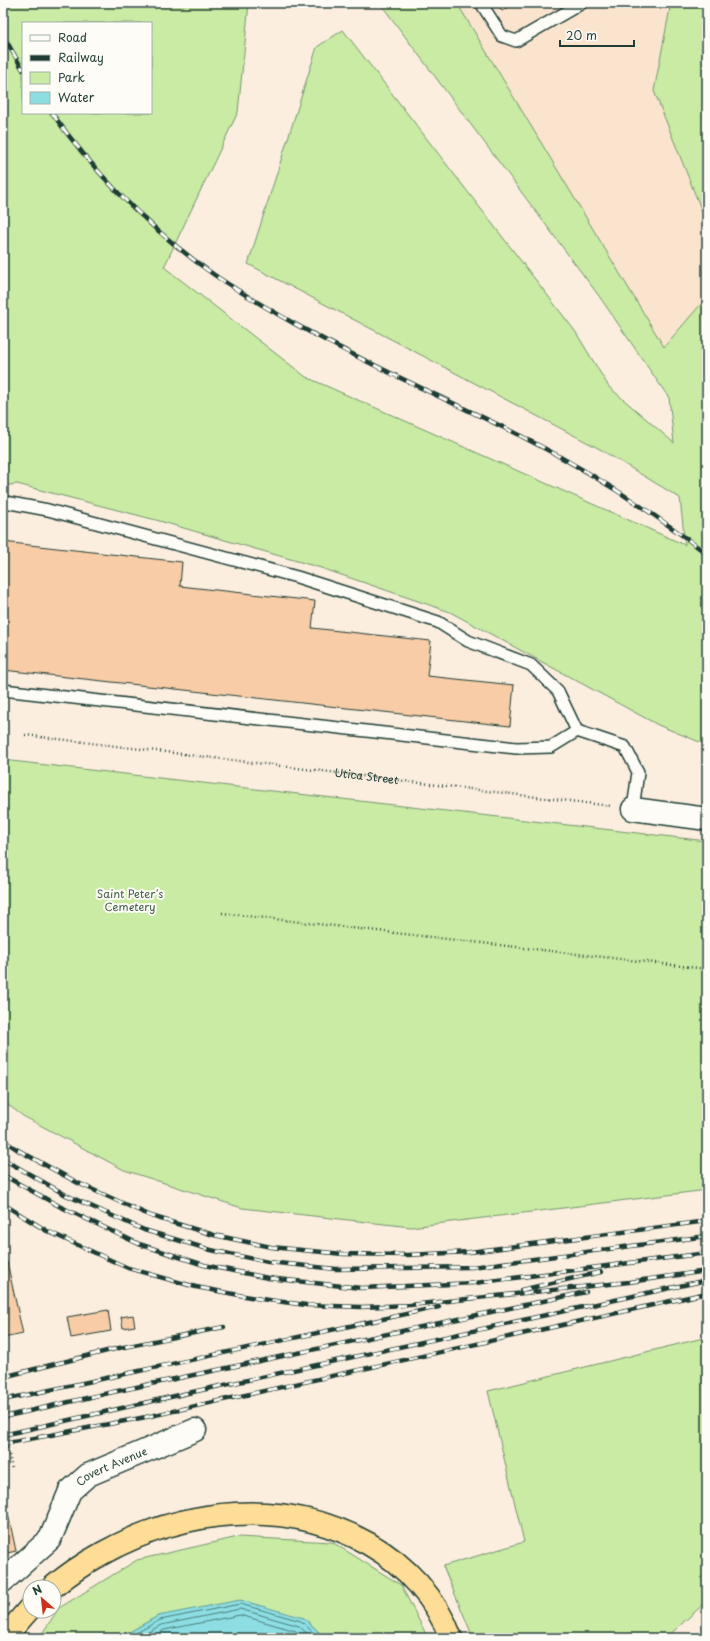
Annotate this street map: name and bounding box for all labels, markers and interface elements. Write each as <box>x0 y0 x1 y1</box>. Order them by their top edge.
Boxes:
legend <box>22 22 152 114</box>
scale bar <box>560 22 634 48</box>
text: 20 m <box>566 26 597 44</box>
text: Road <box>58 28 87 46</box>
text: Railway <box>58 48 104 66</box>
text: Park <box>58 68 85 86</box>
text: Water <box>58 88 95 106</box>
street label: Utica Street <box>334 764 400 788</box>
park label: Saint Peter's Cemetery <box>97 885 163 915</box>
street label: Covert Avenue <box>72 1442 150 1490</box>
north arrow <box>22 1579 62 1619</box>
text: N <box>29 1580 45 1599</box>

